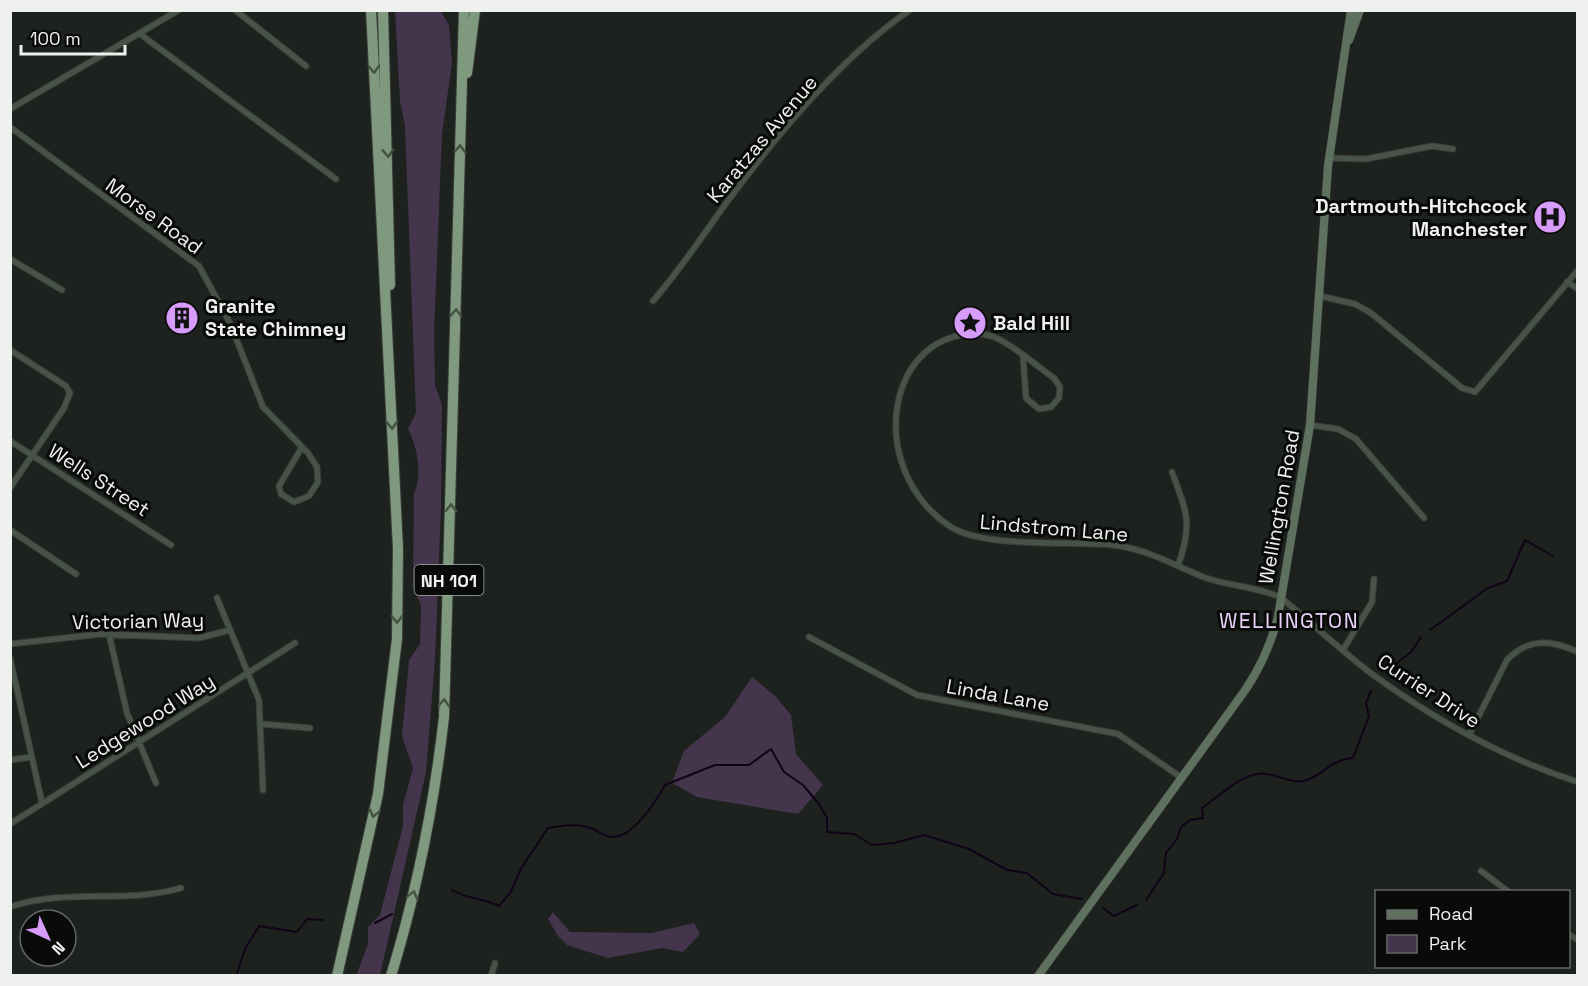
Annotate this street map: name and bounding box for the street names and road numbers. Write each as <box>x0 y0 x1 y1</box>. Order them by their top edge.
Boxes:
street label: Karatzas Avenue <box>701 70 823 208</box>
street label: Morse Road <box>100 172 208 260</box>
street label: Wellington Road <box>1253 428 1305 586</box>
street label: Wells Street <box>43 438 155 522</box>
street label: Lindstrom Lane <box>979 509 1129 547</box>
road number: NH 101 <box>414 565 484 595</box>
street label: Victorian Way <box>72 607 204 635</box>
street label: Currier Drive <box>1373 648 1485 734</box>
street label: Ledgewood Way <box>71 668 219 774</box>
street label: Linda Lane <box>944 673 1052 717</box>

